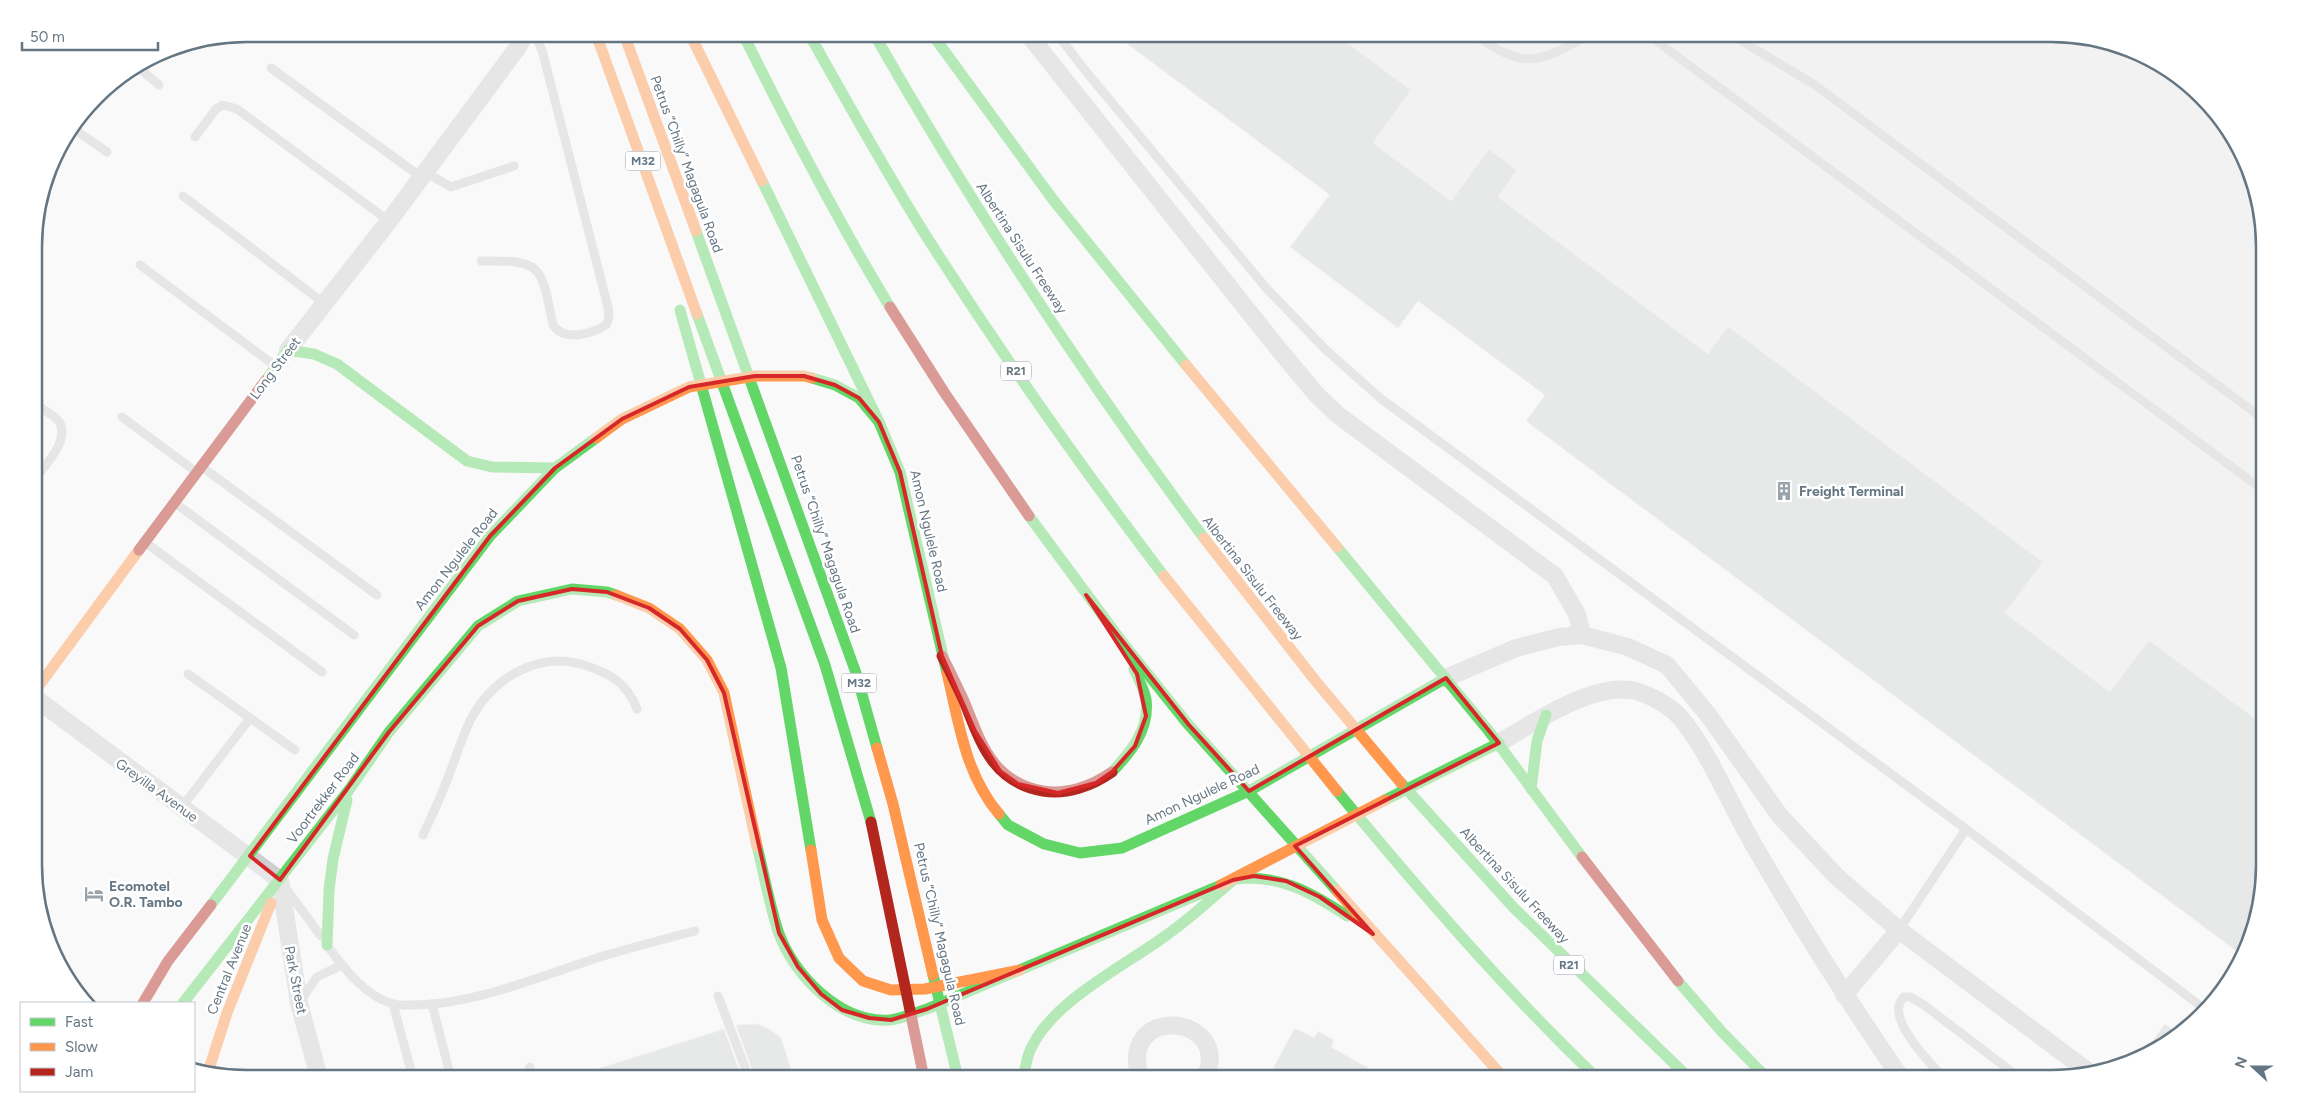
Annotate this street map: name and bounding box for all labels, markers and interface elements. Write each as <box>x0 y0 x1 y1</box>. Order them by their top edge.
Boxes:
scale bar <box>22 20 159 52</box>
text: 50 m <box>30 28 65 46</box>
street label: Petrus “Chilly” Magagula Road <box>647 73 727 255</box>
road number: M32 <box>626 152 660 170</box>
street label: Albertina Sisulu Freeway <box>973 179 1071 318</box>
street label: Long Street <box>246 334 304 403</box>
road number: R21 <box>1001 362 1031 381</box>
street label: Petrus “Chilly” Magagula Road <box>787 453 864 635</box>
street label: Amon Ngulele Road <box>906 468 951 594</box>
building icon: Freight Terminal <box>1773 480 1795 502</box>
place label: Freight Terminal <box>1799 483 1904 500</box>
street label: Amon Ngulele Road <box>411 505 502 614</box>
street label: Albertina Sisulu Freeway <box>1199 513 1307 644</box>
road number: M32 <box>842 674 876 692</box>
street label: Voortrekker Road <box>284 750 363 847</box>
street label: Greyilla Avenue <box>112 755 201 826</box>
street label: Amon Ngulele Road <box>1142 760 1262 829</box>
street label: Albertina Sisulu Freeway <box>1456 824 1573 948</box>
street label: Petrus “Chilly” Magagula Road <box>910 841 969 1027</box>
place label: Ecomotel O.R. Tambo <box>109 878 183 911</box>
hotel icon: Ecomotel O.R. Tambo <box>83 883 105 905</box>
street label: Central Avenue <box>203 921 256 1017</box>
street label: Park Street <box>281 944 310 1016</box>
road number: R21 <box>1554 956 1584 974</box>
legend <box>20 1002 195 1092</box>
text: Fast <box>65 1013 94 1031</box>
text: Slow <box>65 1038 98 1056</box>
north arrow <box>2228 1042 2278 1092</box>
text: N <box>2231 1054 2251 1071</box>
text: Jam <box>65 1063 93 1081</box>

